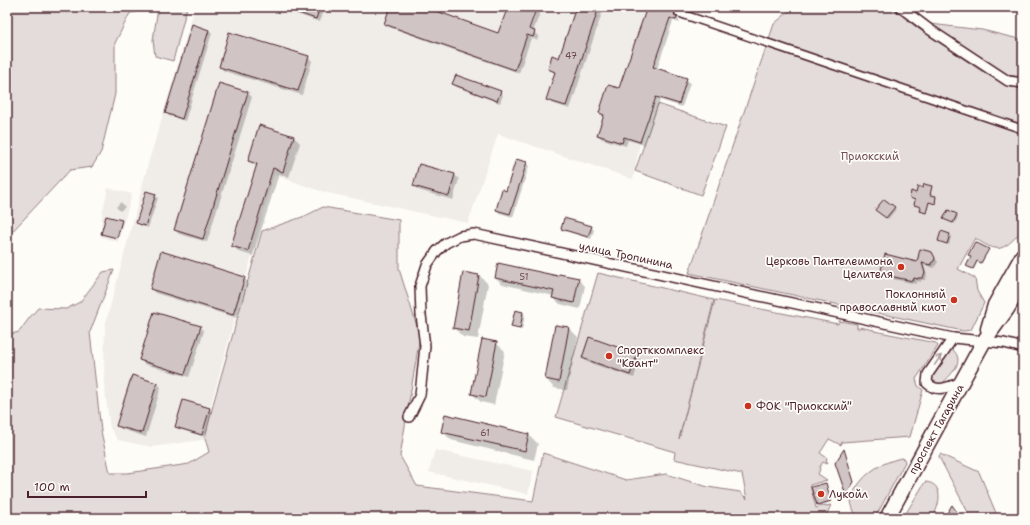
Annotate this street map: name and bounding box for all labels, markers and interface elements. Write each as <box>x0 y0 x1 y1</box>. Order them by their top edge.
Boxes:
house number: 47 <box>565 50 577 62</box>
park label: Приокский <box>841 149 899 164</box>
street label: улица Тропинина <box>578 238 674 273</box>
place label: Церковь Пантелеимона Целителя <box>766 254 893 282</box>
marker: Церковь Пантелеимона Целителя <box>896 262 906 272</box>
house number: 51 <box>520 271 528 283</box>
place label: Поклонный православный киот <box>840 287 946 315</box>
marker: Поклонный православный киот <box>949 295 959 305</box>
place label: Спортккомплекс "Квант" <box>617 343 705 371</box>
marker: Спортккомплекс "Квант" <box>604 351 614 361</box>
one-way arrow <box>934 355 942 366</box>
street label: проспект Гагарина <box>905 381 968 477</box>
place label: ФОК "Приокский" <box>756 399 852 414</box>
marker: ФОК "Приокский" <box>743 401 753 411</box>
house number: 61 <box>480 427 490 439</box>
scale bar <box>28 473 146 499</box>
text: 100 m <box>34 479 70 495</box>
place label: Лукойл <box>829 487 868 502</box>
marker: Лукойл <box>816 489 826 499</box>

